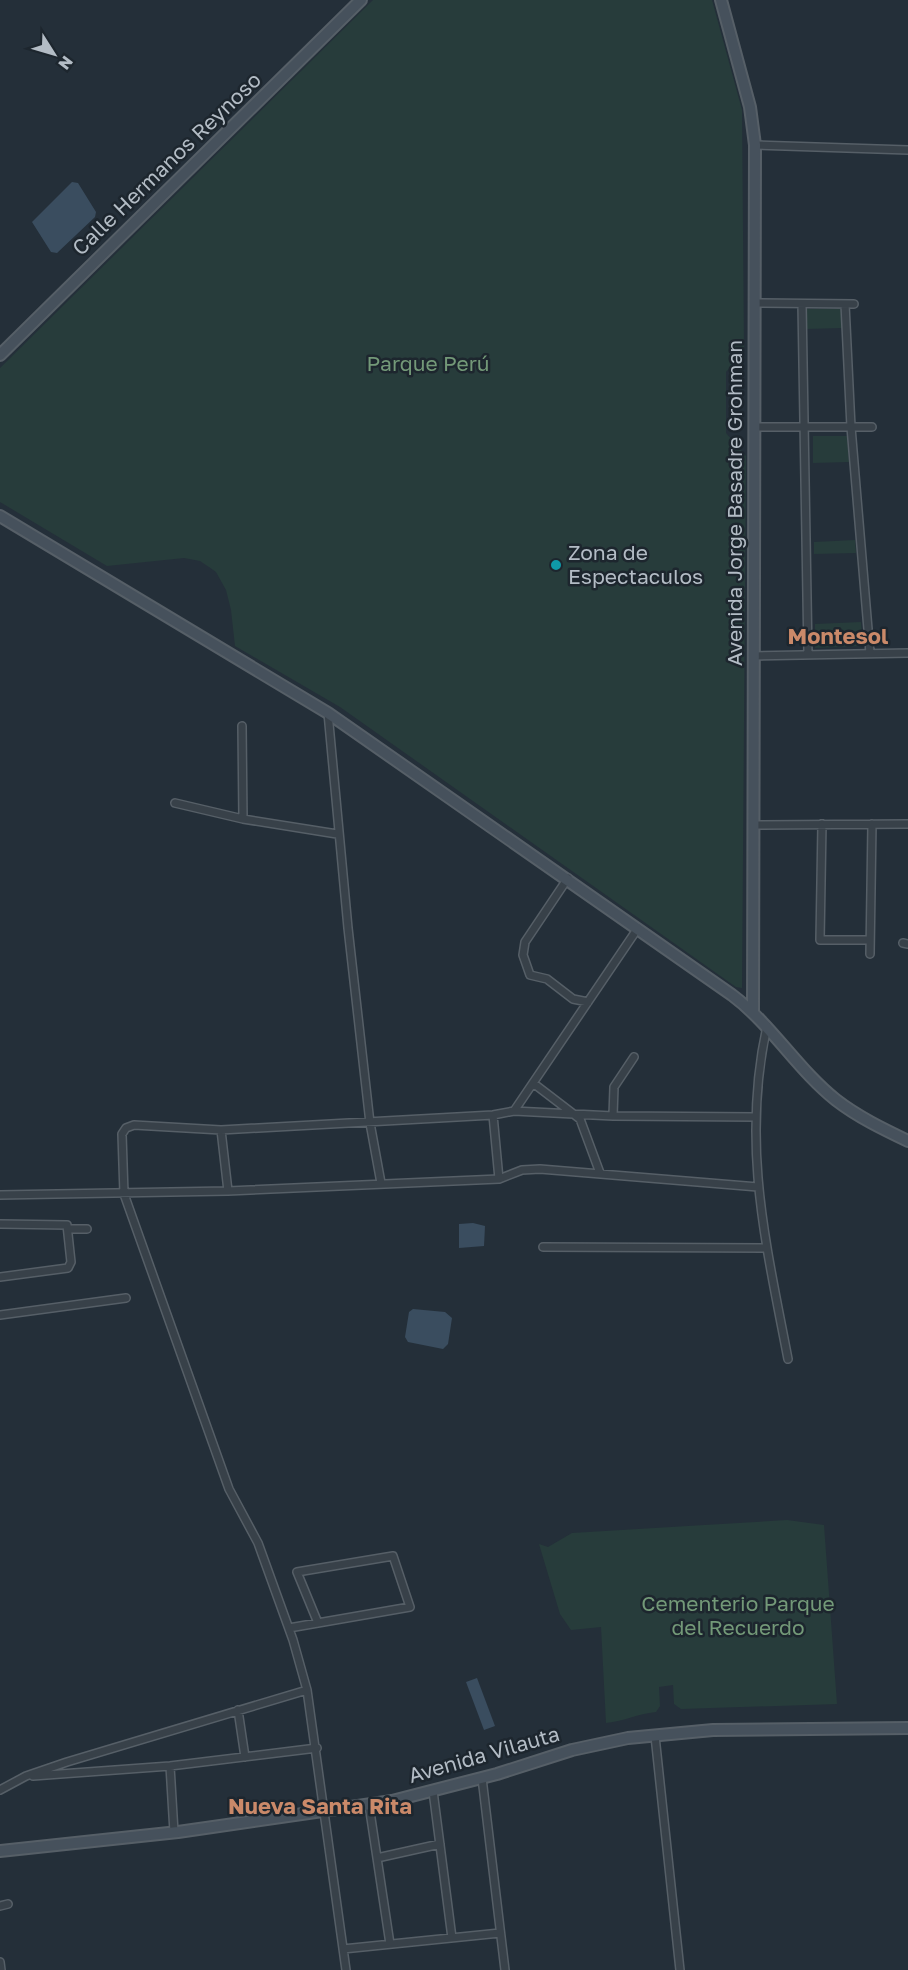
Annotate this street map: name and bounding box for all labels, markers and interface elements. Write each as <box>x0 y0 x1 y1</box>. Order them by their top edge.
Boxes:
north arrow <box>24 24 84 84</box>
text: N <box>54 52 78 74</box>
street label: Calle Hermanos Reynoso <box>67 66 266 260</box>
street label: Avenida Jorge Basadre Grohman <box>721 340 747 666</box>
park label: Parque Perú <box>366 350 490 376</box>
place label: Zona de Espectaculos <box>568 539 703 589</box>
marker: Zona de Espectaculos <box>549 558 563 572</box>
district label: Montesol <box>788 622 888 649</box>
park label: Cementerio Parque del Recuerdo <box>641 1590 835 1640</box>
street label: Avenida Vilauta <box>405 1720 562 1788</box>
district label: Nueva Santa Rita <box>228 1792 412 1819</box>

